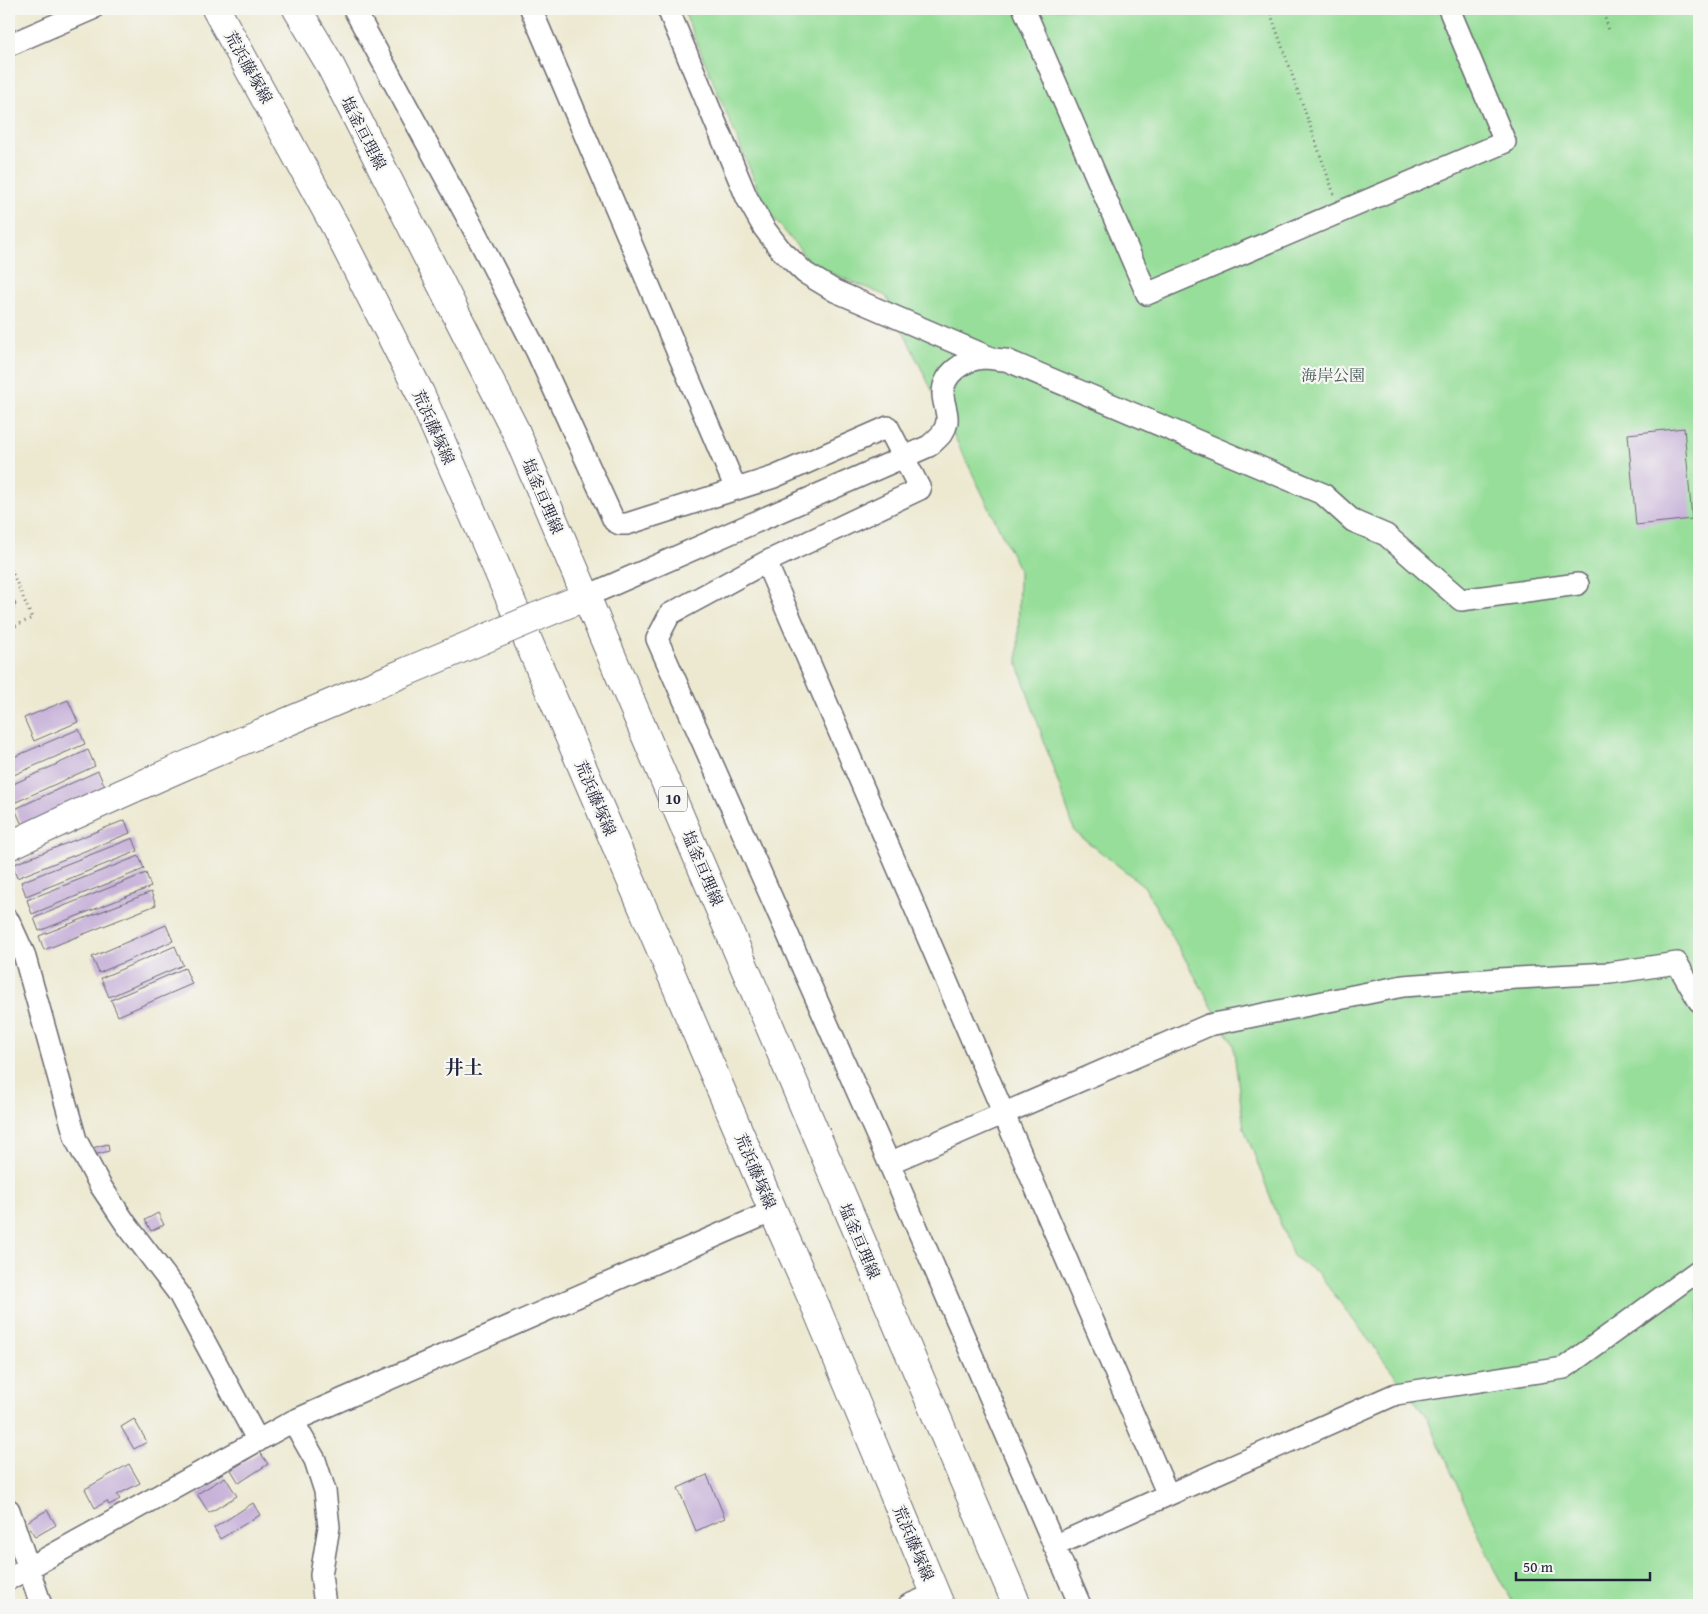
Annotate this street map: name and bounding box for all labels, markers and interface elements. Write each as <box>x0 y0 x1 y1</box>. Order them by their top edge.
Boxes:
street label: 荒浜藤塚線 <box>219 26 279 108</box>
street label: 塩釜亘理線 <box>335 92 393 174</box>
park label: 海岸公園 <box>1301 363 1365 387</box>
street label: 荒浜藤塚線 <box>407 386 461 468</box>
street label: 塩釜亘理線 <box>516 454 570 538</box>
street label: 荒浜藤塚線 <box>569 756 623 840</box>
road number: 10 <box>659 786 687 812</box>
street label: 塩釜亘理線 <box>676 826 730 910</box>
district label: 井土 <box>445 1053 483 1081</box>
street label: 荒浜藤塚線 <box>729 1129 783 1213</box>
street label: 塩釜亘理線 <box>833 1199 887 1283</box>
street label: 荒浜藤塚線 <box>887 1501 941 1585</box>
scale bar <box>1516 1549 1649 1581</box>
text: 50 m <box>1523 1556 1554 1577</box>

